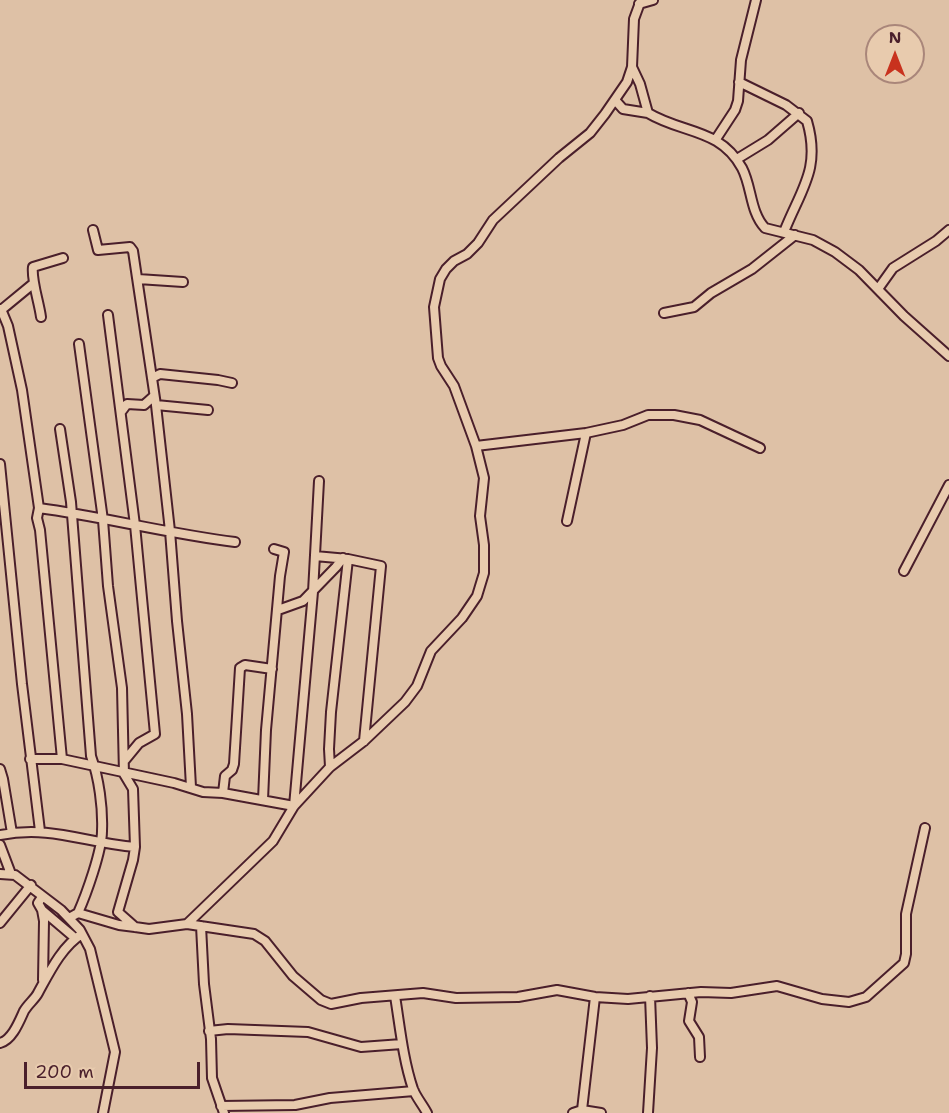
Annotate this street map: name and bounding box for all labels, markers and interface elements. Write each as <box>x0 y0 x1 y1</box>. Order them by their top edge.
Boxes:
north arrow <box>865 24 925 84</box>
text: N <box>889 27 901 48</box>
scale bar <box>27 1050 202 1088</box>
text: 200 m <box>35 1060 94 1084</box>

